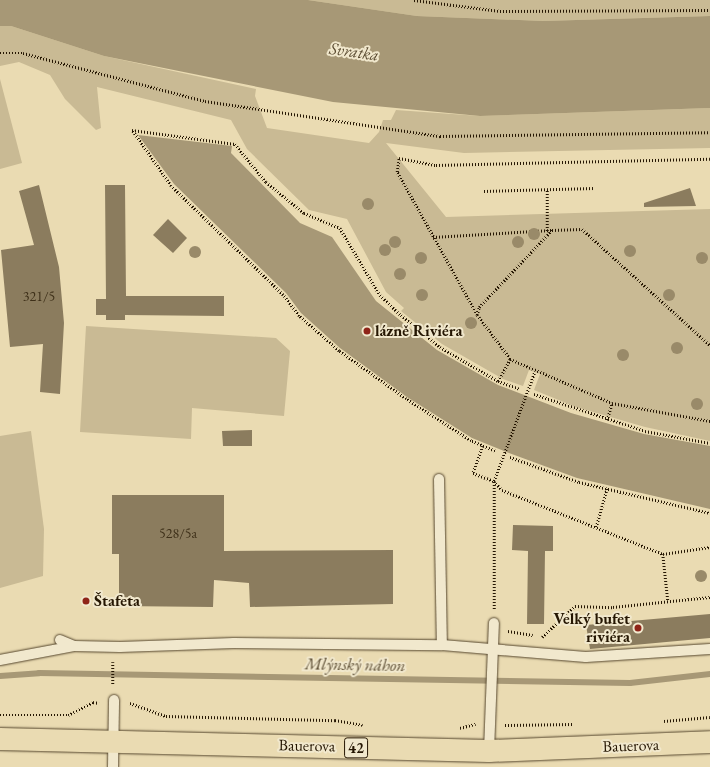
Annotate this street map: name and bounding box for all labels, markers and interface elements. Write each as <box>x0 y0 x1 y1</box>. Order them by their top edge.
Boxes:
water label: Svratka <box>328 38 380 66</box>
house number: 321/5 <box>23 288 55 304</box>
place label: lázně Riviéra <box>375 321 462 341</box>
marker: lázně Riviéra <box>362 326 372 336</box>
house number: 528/5a <box>159 525 197 541</box>
place label: Štafeta <box>94 591 140 611</box>
marker: Štafeta <box>81 596 91 606</box>
place label: Velký bufet riviéra <box>554 609 630 647</box>
marker: Velký bufet riviéra <box>633 623 643 633</box>
water label: Mlýnský náhon <box>304 654 406 676</box>
road number: 42 <box>344 735 368 761</box>
street label: Bauerova <box>602 735 660 757</box>
street label: Bauerova <box>279 736 335 756</box>

